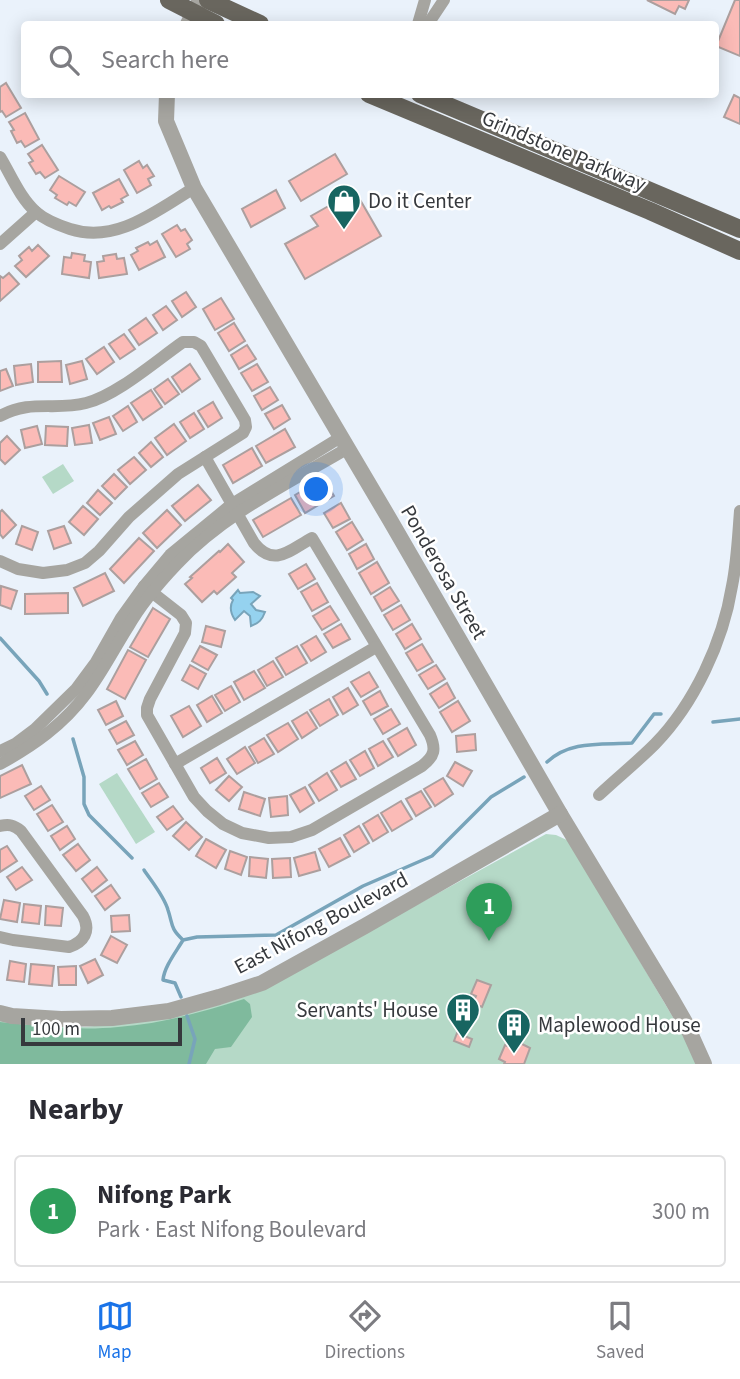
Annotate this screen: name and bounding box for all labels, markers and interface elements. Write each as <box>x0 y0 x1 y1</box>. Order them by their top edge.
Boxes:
search box <box>21 21 719 98</box>
icon: search <box>45 41 83 79</box>
text: Search here <box>101 41 229 78</box>
street label: Grindstone Parkway <box>477 103 651 199</box>
shop icon: Do it Center <box>325 182 363 231</box>
place label: Do it Center <box>368 186 472 216</box>
your location <box>299 472 333 506</box>
street label: Ponderosa Street <box>393 499 495 645</box>
street label: East Nifong Boulevard <box>229 864 413 982</box>
pin: 1 <box>466 883 512 941</box>
building icon: Servants' House <box>444 991 482 1040</box>
place label: Servants' House <box>296 995 438 1025</box>
building icon: Maplewood House <box>495 1006 533 1055</box>
place label: Maplewood House <box>538 1010 701 1040</box>
scale bar <box>21 1015 182 1047</box>
text: 100 m <box>32 1016 80 1043</box>
text: Nearby <box>28 1088 123 1131</box>
text: Nifong Park <box>97 1176 231 1213</box>
text: 1 <box>47 1195 59 1228</box>
text: 300 m <box>652 1195 710 1228</box>
text: Park · East Nifong Boulevard <box>97 1213 367 1246</box>
tab: Map <box>96 1297 134 1366</box>
tab: Directions <box>325 1297 405 1366</box>
tab: Saved <box>596 1297 644 1366</box>

